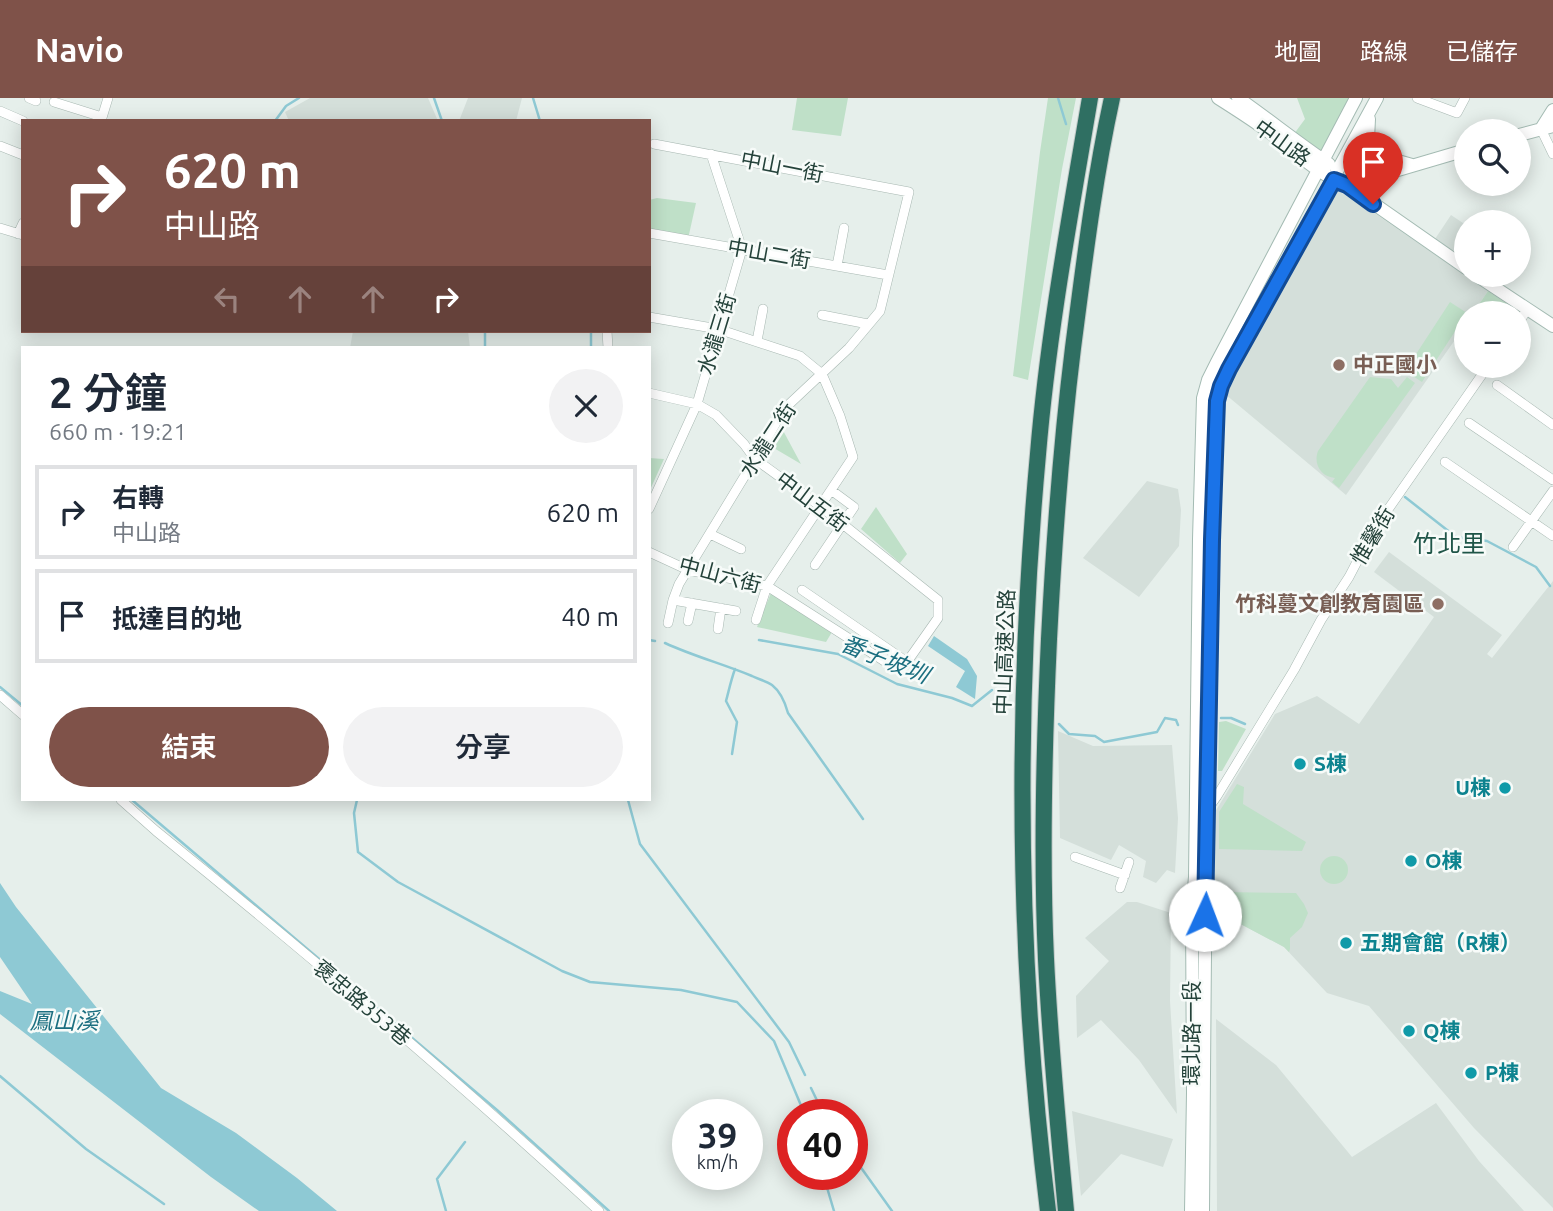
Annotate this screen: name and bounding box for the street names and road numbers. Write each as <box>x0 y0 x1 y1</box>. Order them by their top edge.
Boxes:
street label: 中山路 <box>1250 114 1315 170</box>
street label: 中山一街 <box>739 146 826 186</box>
street label: 中山二街 <box>726 234 813 272</box>
street label: 水瀧三街 <box>692 290 740 377</box>
street label: 水瀧二街 <box>734 398 800 481</box>
street label: 中山五街 <box>772 466 853 536</box>
street label: 惟馨街 <box>1346 502 1399 569</box>
street label: 中山六街 <box>677 552 764 596</box>
street label: 中山高速公路 <box>990 589 1018 715</box>
street label: 褒忠路353巷 <box>309 955 416 1050</box>
street label: 環北路一段 <box>1179 981 1203 1086</box>

